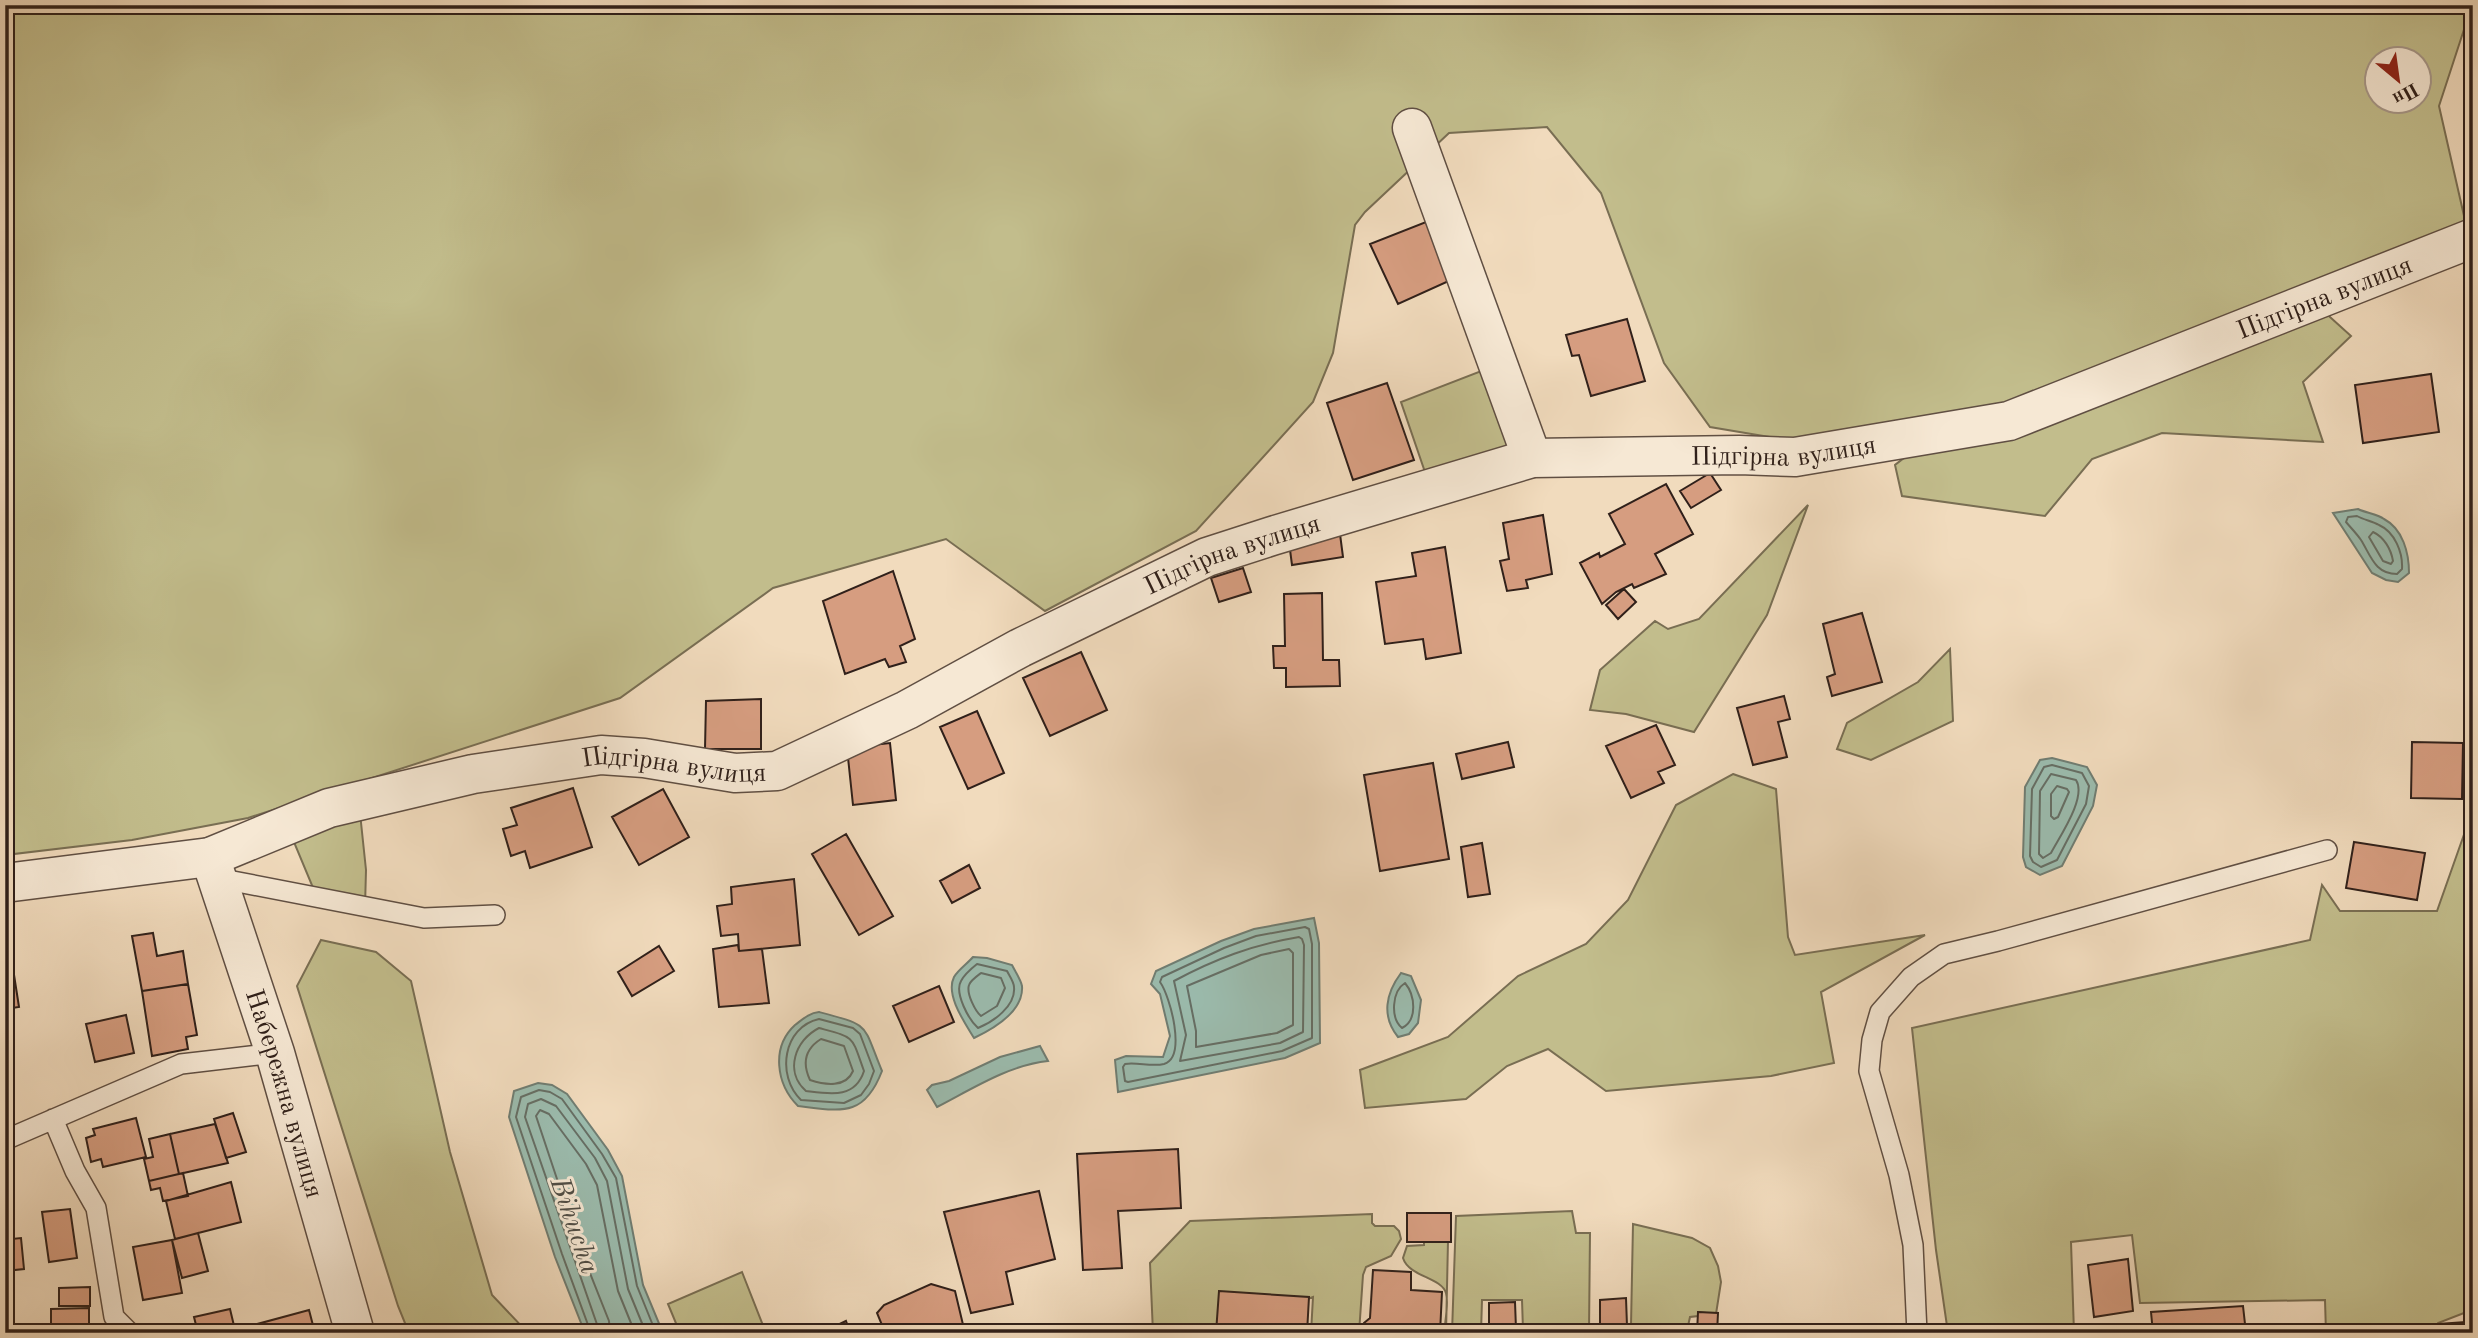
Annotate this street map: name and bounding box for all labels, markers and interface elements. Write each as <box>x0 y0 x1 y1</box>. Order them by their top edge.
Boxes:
north arrow <box>2362 46 2432 116</box>
text: Пн <box>2389 78 2421 107</box>
street label: Підгірна вулиця <box>2233 252 2416 345</box>
street label: Підгірна вулиця <box>1690 433 1878 472</box>
street label: Підгірна вулиця <box>1140 511 1323 601</box>
street label: Підгірна вулиця <box>580 744 767 788</box>
street label: Набережна вулиця <box>240 986 327 1201</box>
water label: Bihucha <box>543 1173 603 1278</box>

